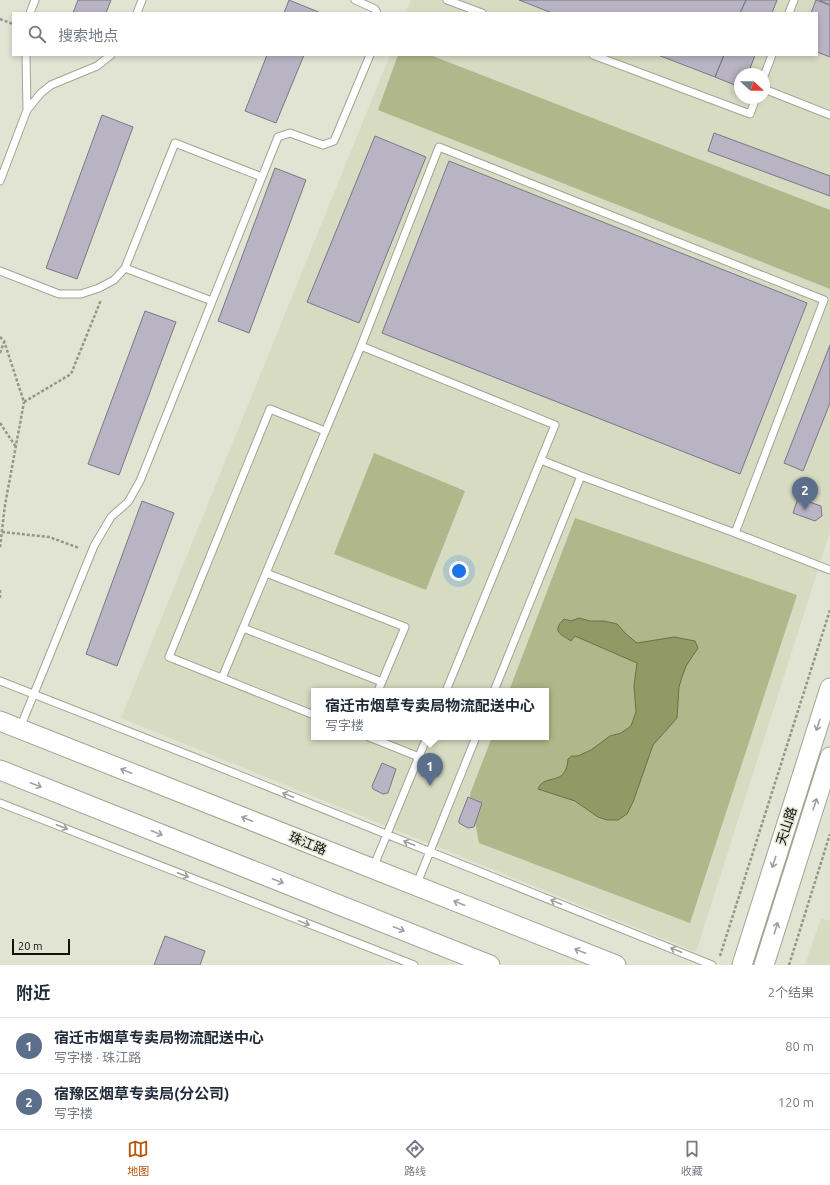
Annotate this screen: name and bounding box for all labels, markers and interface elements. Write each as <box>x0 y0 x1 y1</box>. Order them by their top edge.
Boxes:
search box <box>12 12 818 56</box>
icon: search <box>26 23 48 45</box>
text: 搜索地点 <box>58 27 118 44</box>
north arrow <box>734 68 770 104</box>
pin: 2 <box>792 477 818 510</box>
your location <box>449 561 469 581</box>
popup <box>311 688 549 740</box>
text: 宿迁市烟草专卖局物流配送中心 <box>325 697 535 714</box>
text: 写字楼 <box>325 718 364 732</box>
one-way arrow <box>814 718 821 731</box>
pin: 1 <box>417 753 443 786</box>
one-way arrow <box>121 766 133 774</box>
one-way arrow <box>30 781 42 789</box>
one-way arrow <box>283 791 295 798</box>
one-way arrow <box>812 797 819 810</box>
street label: 天山路 <box>773 805 799 847</box>
one-way arrow <box>242 814 254 822</box>
one-way arrow <box>56 824 68 832</box>
one-way arrow <box>151 829 163 837</box>
street label: 珠江路 <box>287 829 329 857</box>
one-way arrow <box>403 839 415 847</box>
one-way arrow <box>770 856 777 869</box>
one-way arrow <box>177 871 189 879</box>
one-way arrow <box>271 877 283 885</box>
one-way arrow <box>453 898 465 906</box>
one-way arrow <box>550 898 562 906</box>
one-way arrow <box>298 919 310 927</box>
one-way arrow <box>773 921 780 934</box>
one-way arrow <box>392 925 404 933</box>
scale bar <box>12 937 70 956</box>
text: 20 m <box>18 940 42 952</box>
one-way arrow <box>574 946 586 954</box>
one-way arrow <box>671 946 683 954</box>
text: 附近 <box>16 983 50 1002</box>
text: 2个结果 <box>768 985 814 999</box>
text: 宿迁市烟草专卖局物流配送中心 <box>54 1029 264 1046</box>
text: 1 <box>25 1039 33 1053</box>
text: 80 m <box>785 1039 814 1053</box>
text: 写字楼 · 珠江路 <box>54 1050 141 1064</box>
text: 宿豫区烟草专卖局(分公司) <box>54 1085 229 1102</box>
text: 2 <box>25 1095 33 1109</box>
text: 120 m <box>778 1095 814 1109</box>
text: 写字楼 <box>54 1106 93 1120</box>
tab: 地图 <box>127 1138 149 1178</box>
tab: 路线 <box>404 1138 426 1178</box>
tab: 收藏 <box>681 1138 703 1178</box>

